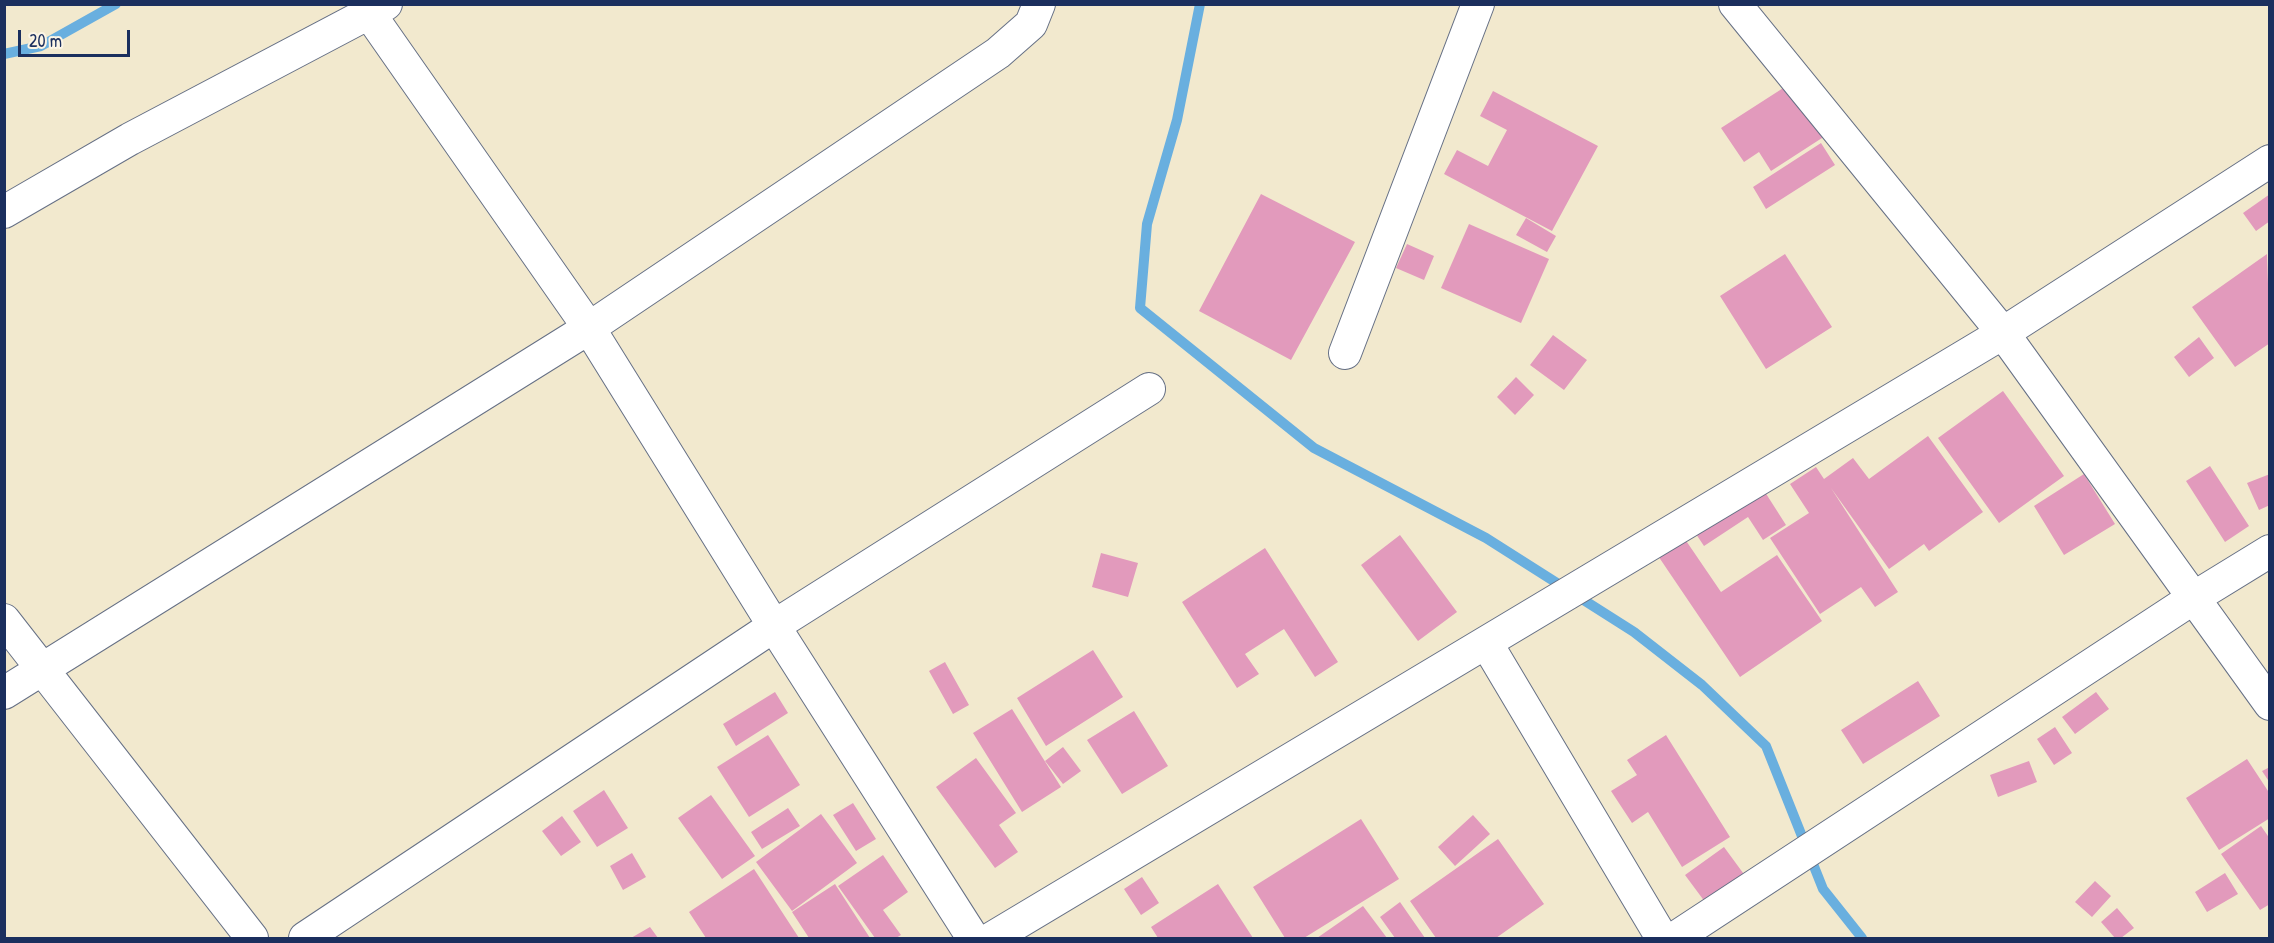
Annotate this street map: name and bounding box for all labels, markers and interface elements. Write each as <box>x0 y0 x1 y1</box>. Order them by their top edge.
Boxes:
scale bar <box>21 18 134 56</box>
text: 20 m <box>29 28 62 53</box>

